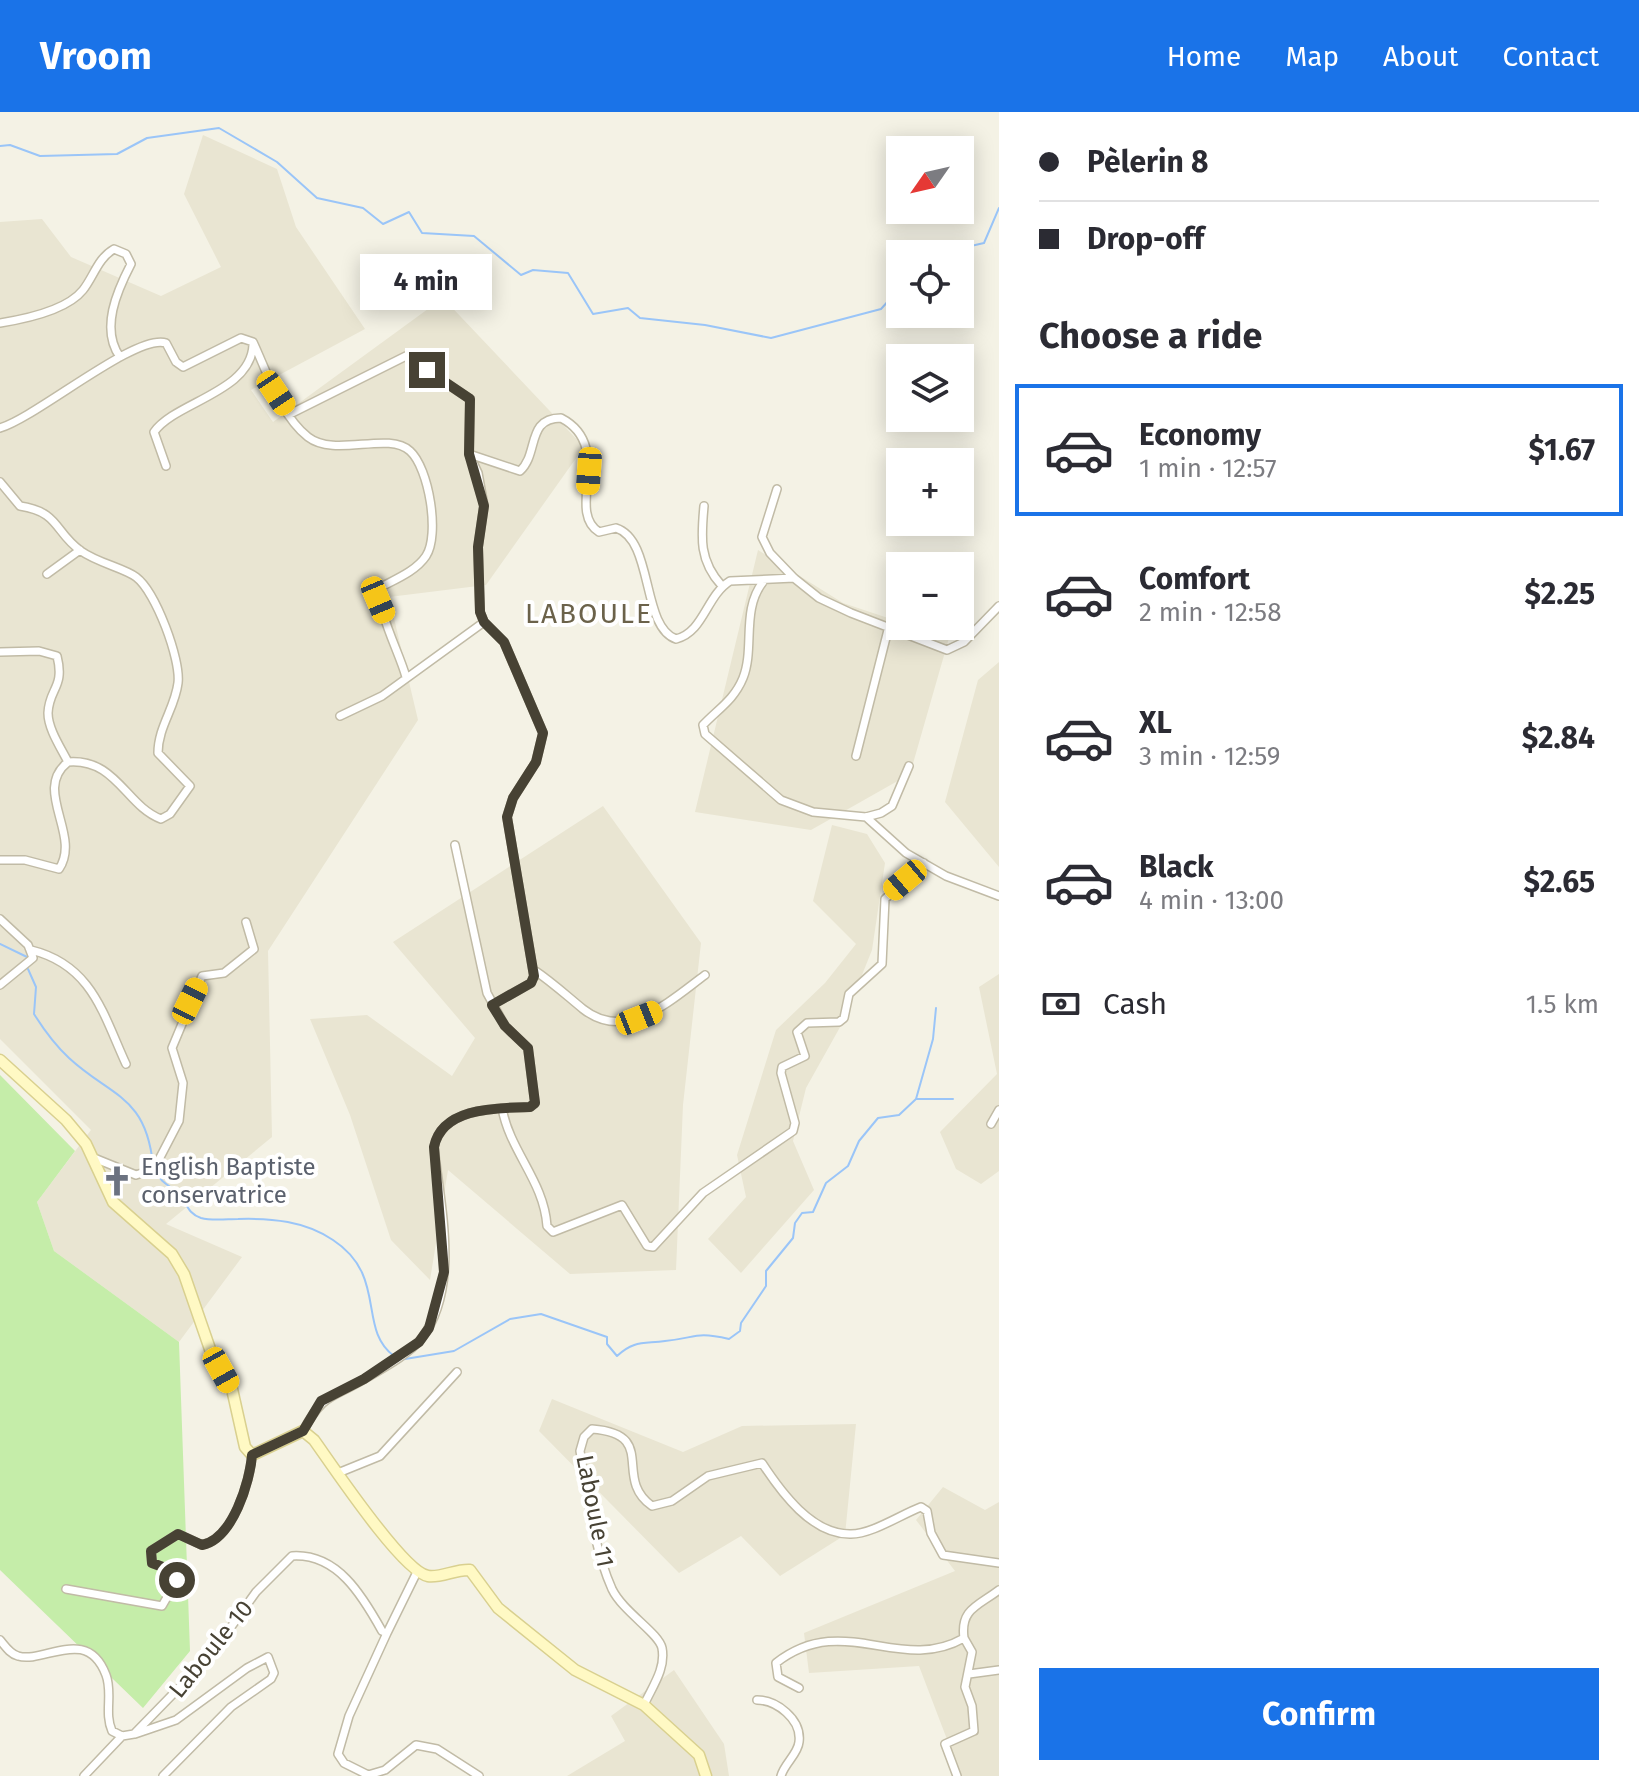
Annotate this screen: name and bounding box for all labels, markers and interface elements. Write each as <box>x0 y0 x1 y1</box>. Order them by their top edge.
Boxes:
text: Vroom <box>40 33 152 79</box>
text: Home <box>1167 40 1241 73</box>
text: Map <box>1285 40 1339 73</box>
text: About <box>1383 40 1458 73</box>
text: Contact <box>1502 40 1599 73</box>
north arrow <box>886 136 974 224</box>
map controls <box>886 136 974 640</box>
text: Pèlerin 8 <box>1087 144 1208 180</box>
text: Drop-off <box>1087 221 1204 257</box>
button: locate <box>886 240 974 328</box>
callout: 4 min <box>361 254 493 310</box>
text: 4 min <box>393 266 459 297</box>
text: Choose a ride <box>1039 314 1262 358</box>
button: layers <box>886 344 974 432</box>
route end <box>409 352 445 388</box>
car <box>253 366 299 420</box>
icon: car <box>1043 414 1115 486</box>
text: Economy <box>1139 417 1261 453</box>
text: $1.67 <box>1529 432 1595 468</box>
car <box>575 446 603 496</box>
button: + <box>886 448 974 536</box>
text: 1 min · 12:57 <box>1139 453 1276 484</box>
button: − <box>886 552 974 640</box>
icon: car <box>1043 558 1115 630</box>
text: Comfort <box>1139 561 1250 597</box>
car <box>358 573 398 627</box>
text: $2.25 <box>1525 576 1595 612</box>
district label: LABOULE <box>525 597 653 630</box>
text: 2 min · 12:58 <box>1139 597 1281 628</box>
icon: car <box>1043 702 1115 774</box>
text: XL <box>1139 705 1172 741</box>
text: $2.84 <box>1522 720 1595 756</box>
text: 3 min · 12:59 <box>1139 741 1281 772</box>
icon: car <box>1043 846 1115 918</box>
text: Black <box>1139 849 1214 885</box>
car <box>879 855 931 905</box>
text: $2.65 <box>1524 864 1595 900</box>
text: 4 min · 13:00 <box>1139 885 1284 916</box>
car <box>169 974 211 1028</box>
icon: cash <box>1039 982 1083 1026</box>
text: Cash <box>1103 986 1167 1022</box>
text: 1.5 km <box>1526 989 1599 1020</box>
car <box>612 998 666 1038</box>
place label: English Baptiste conservatrice <box>141 1153 316 1209</box>
church icon: English Baptiste conservatrice <box>100 1164 134 1198</box>
car <box>199 1343 243 1397</box>
street label: Laboule 11 <box>570 1452 620 1570</box>
route start <box>159 1562 195 1598</box>
street label: Laboule 10 <box>163 1595 259 1703</box>
button: Confirm <box>1039 1668 1599 1760</box>

